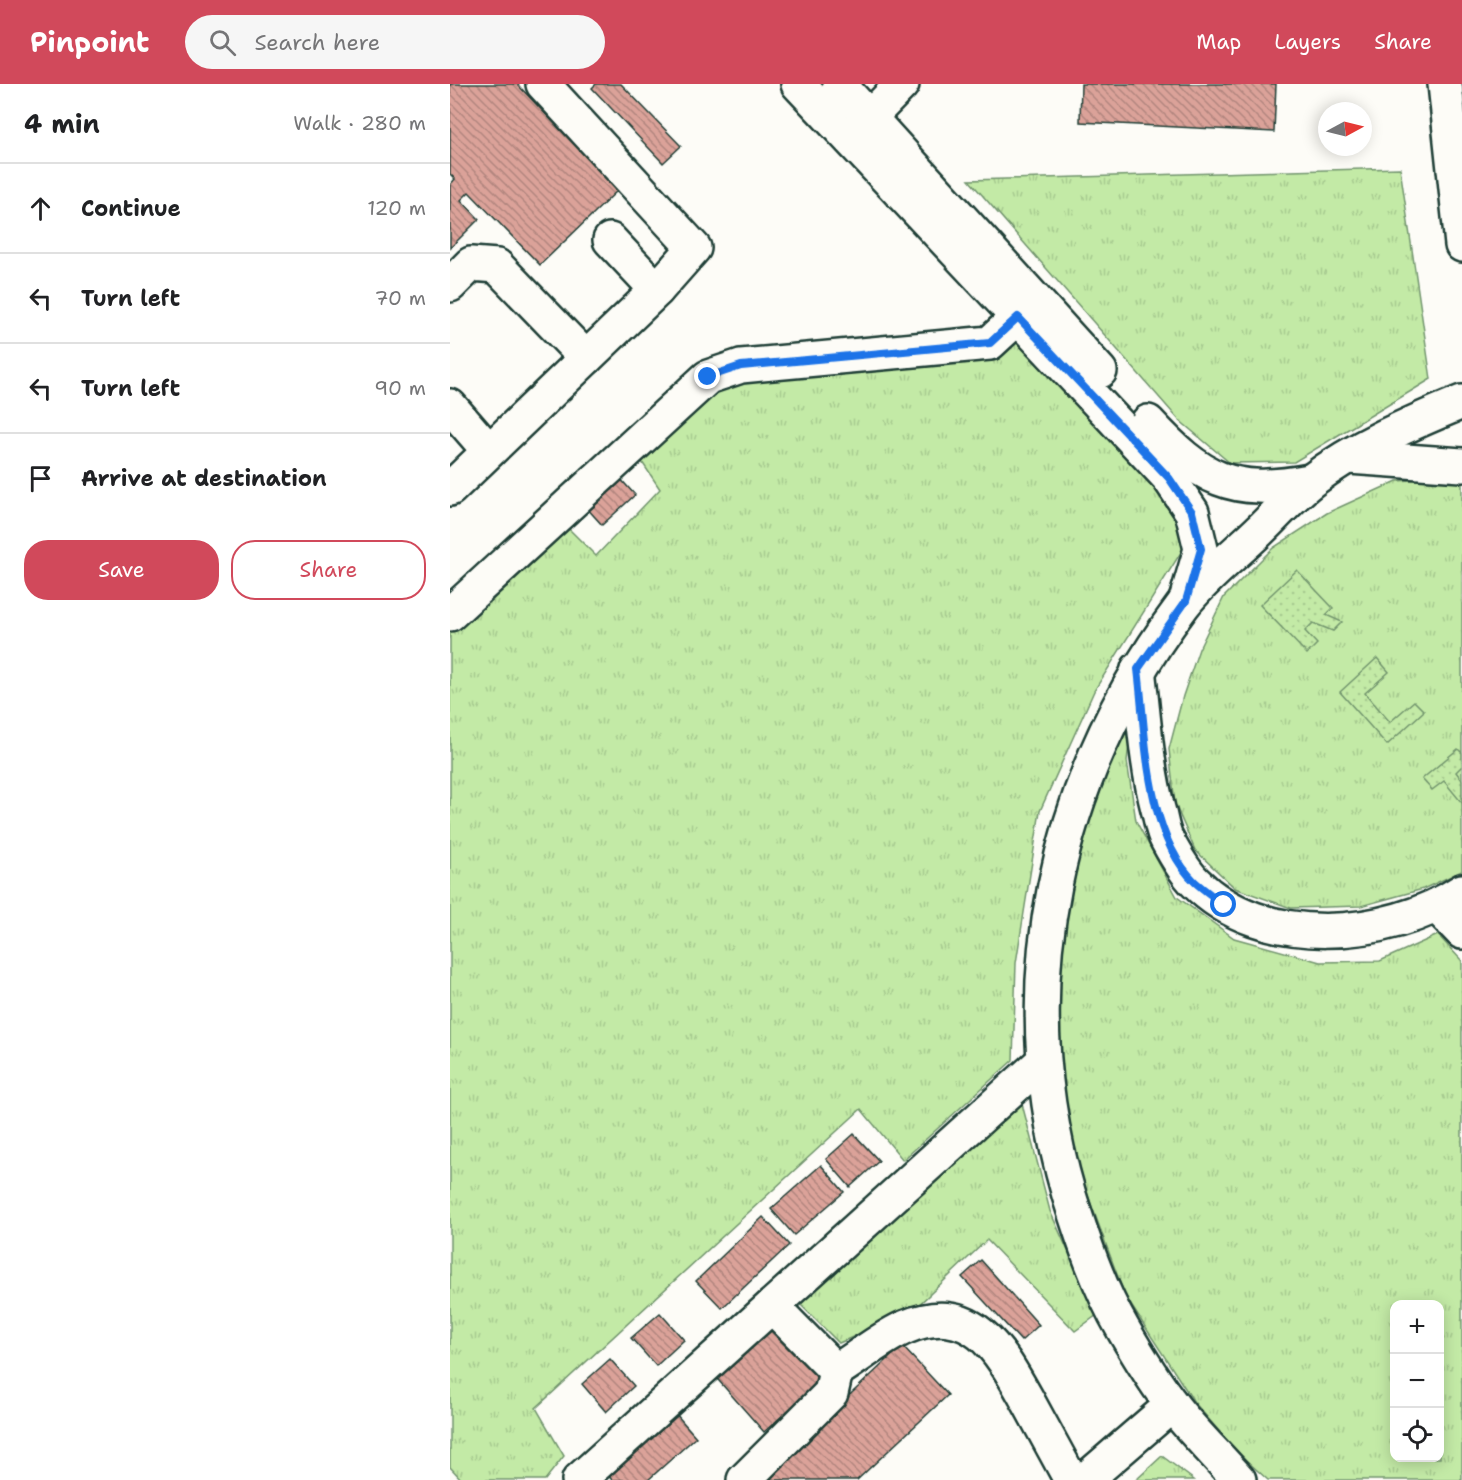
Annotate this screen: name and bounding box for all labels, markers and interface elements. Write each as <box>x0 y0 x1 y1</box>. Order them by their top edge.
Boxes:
search box <box>185 15 605 69</box>
text: Pinpoint <box>30 23 149 61</box>
icon: search <box>206 26 239 59</box>
text: Search here <box>254 28 380 57</box>
text: Map <box>1196 28 1241 56</box>
text: Layers <box>1274 28 1341 56</box>
text: Share <box>1374 28 1432 56</box>
north arrow <box>1318 102 1372 156</box>
text: 4 min <box>24 106 100 141</box>
text: Walk · 280 m <box>293 110 426 136</box>
icon: ahead <box>24 192 57 225</box>
text: Continue <box>81 194 181 223</box>
text: 120 m <box>367 195 426 221</box>
icon: left <box>24 282 57 315</box>
text: Turn left <box>81 284 180 313</box>
text: 70 m <box>374 285 426 311</box>
route end <box>694 363 720 389</box>
icon: left <box>24 372 57 405</box>
text: Turn left <box>81 374 180 403</box>
text: 90 m <box>374 375 426 401</box>
icon: arrive <box>24 462 57 495</box>
text: Arrive at destination <box>81 464 327 493</box>
button: Save <box>24 540 219 600</box>
button: Share <box>231 540 426 600</box>
route start <box>1210 891 1236 917</box>
map controls <box>1390 1300 1444 1462</box>
button: + <box>1390 1300 1444 1354</box>
button: − <box>1390 1354 1444 1408</box>
button: locate <box>1390 1408 1444 1462</box>

